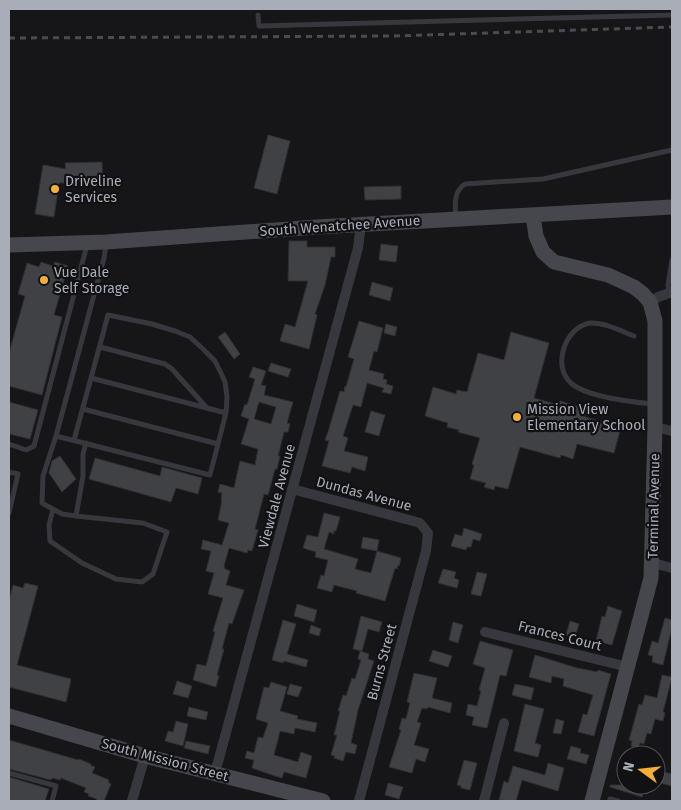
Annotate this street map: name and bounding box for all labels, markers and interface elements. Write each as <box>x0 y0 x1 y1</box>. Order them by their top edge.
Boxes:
place label: Driveline Services <box>65 173 122 206</box>
marker: Driveline Services <box>49 183 61 195</box>
street label: South Wenatchee Avenue <box>259 212 421 240</box>
place label: Vue Dale Self Storage <box>54 264 130 297</box>
marker: Vue Dale Self Storage <box>38 274 50 286</box>
place label: Mission View Elementary School <box>527 401 645 434</box>
marker: Mission View Elementary School <box>511 411 523 423</box>
street label: Viewdale Avenue <box>255 442 299 550</box>
street label: Terminal Avenue <box>645 453 663 559</box>
street label: Dundas Avenue <box>314 473 414 515</box>
street label: Frances Court <box>516 617 605 655</box>
street label: Burns Street <box>364 621 401 702</box>
street label: South Mission Street <box>100 735 231 785</box>
north arrow <box>616 745 666 795</box>
text: N <box>620 760 638 773</box>

